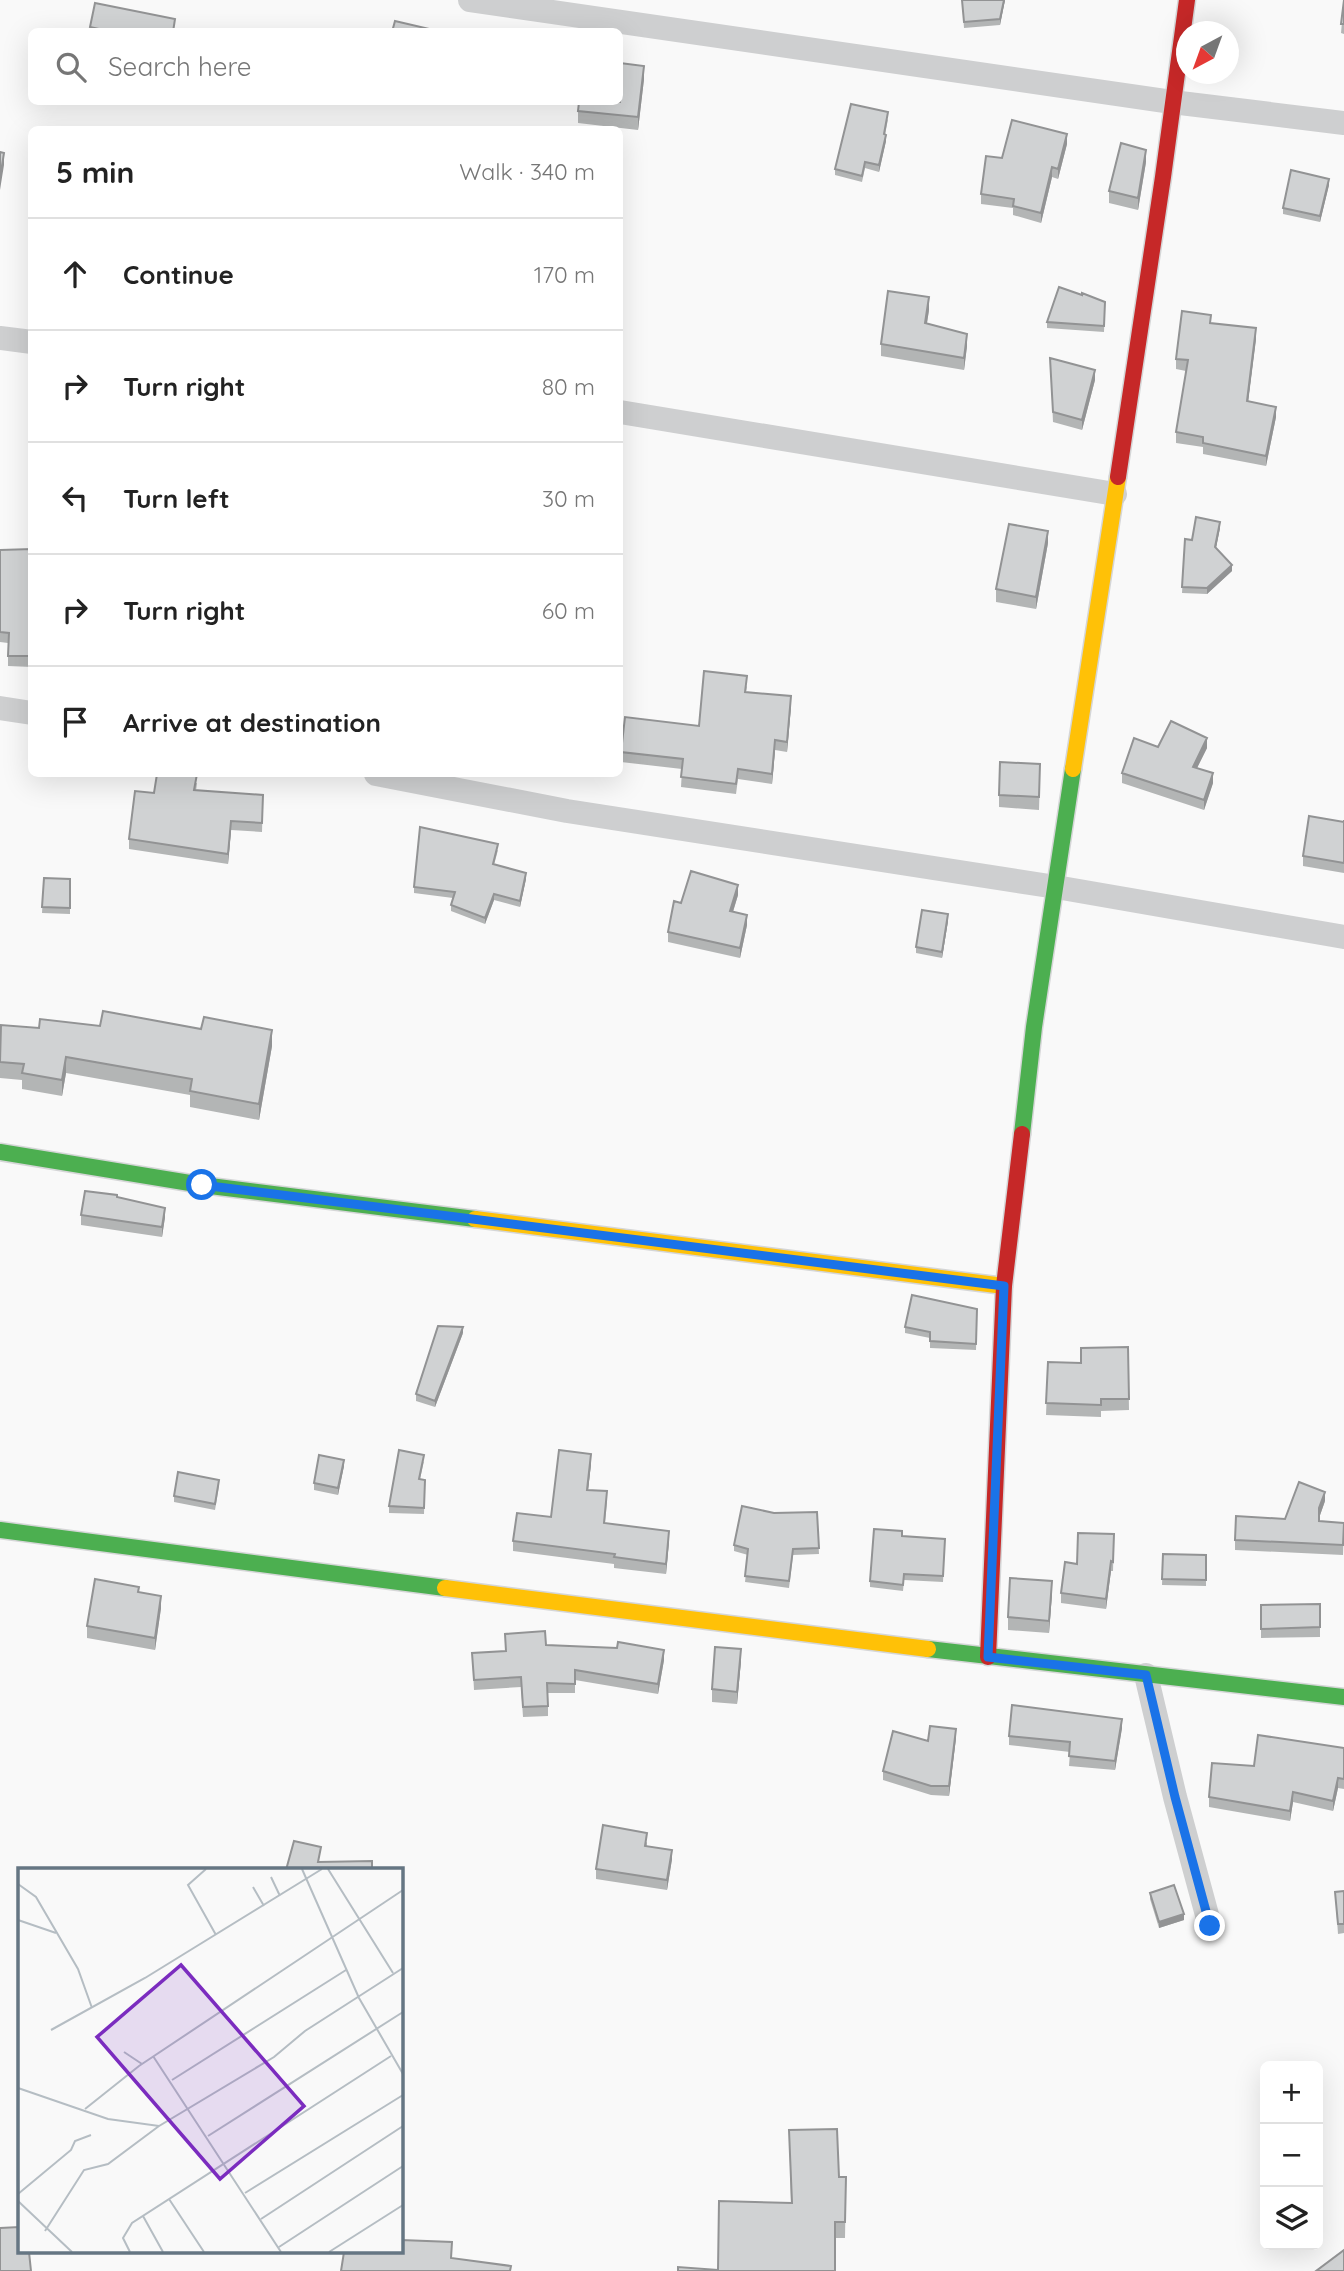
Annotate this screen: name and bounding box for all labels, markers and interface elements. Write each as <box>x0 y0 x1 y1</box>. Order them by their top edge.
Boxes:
north arrow <box>1176 21 1239 84</box>
search box <box>28 28 623 105</box>
icon: search <box>52 48 90 86</box>
text: Search here <box>108 50 252 83</box>
text: 5 min <box>56 153 134 191</box>
text: Walk · 340 m <box>459 157 595 186</box>
icon: ahead <box>56 255 94 293</box>
text: Continue <box>123 258 234 291</box>
text: 170 m <box>534 260 595 289</box>
icon: right <box>56 367 94 405</box>
text: Turn right <box>123 370 245 403</box>
text: 80 m <box>542 372 595 401</box>
icon: left <box>56 479 94 517</box>
text: Turn left <box>123 482 230 515</box>
text: 30 m <box>542 484 595 513</box>
icon: right <box>56 591 94 629</box>
text: Turn right <box>123 594 245 627</box>
text: 60 m <box>542 596 595 625</box>
icon: arrive <box>56 703 94 741</box>
text: Arrive at destination <box>123 706 381 739</box>
route start <box>186 1169 217 1200</box>
inset map <box>18 1868 402 2254</box>
route end <box>1194 1910 1225 1941</box>
map controls <box>1260 2061 1323 2250</box>
button: + <box>1260 2061 1323 2124</box>
button: − <box>1260 2124 1323 2187</box>
button: layers <box>1260 2187 1323 2250</box>

